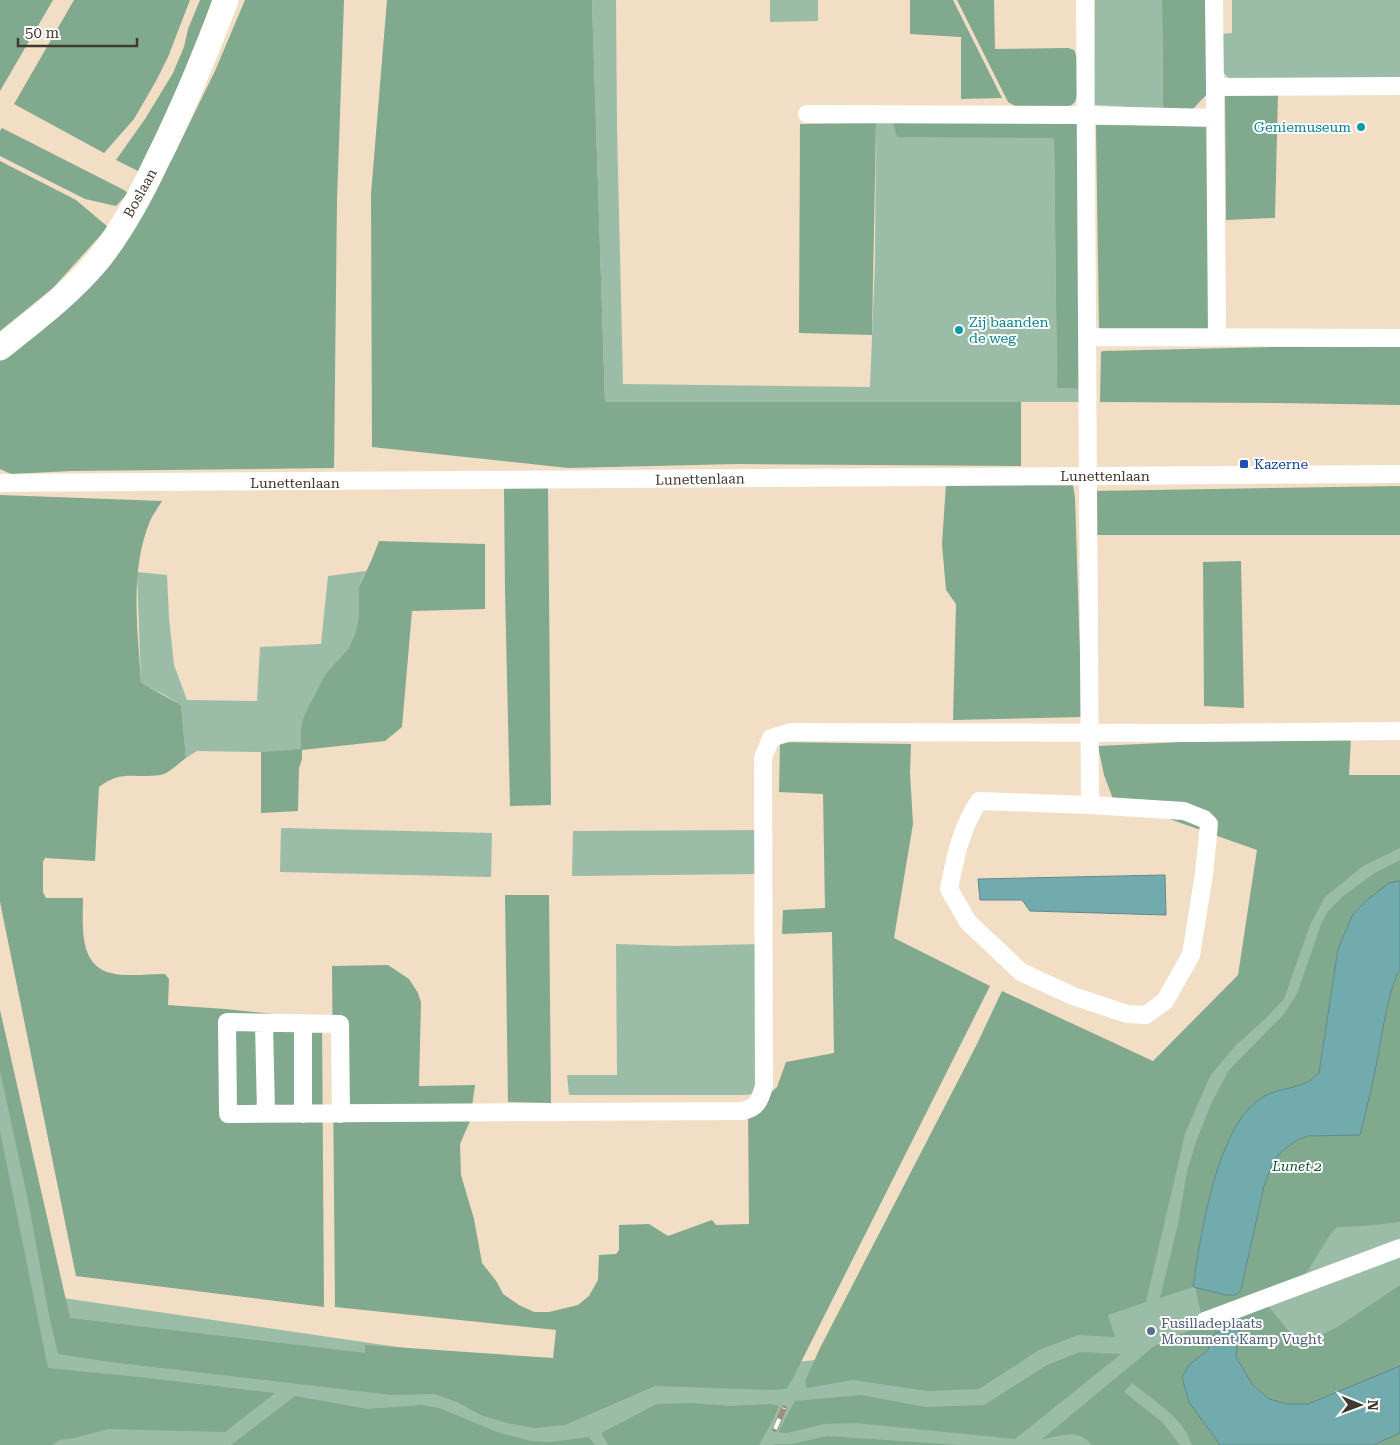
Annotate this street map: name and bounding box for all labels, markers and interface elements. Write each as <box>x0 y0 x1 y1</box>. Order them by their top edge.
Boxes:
scale bar <box>18 15 136 47</box>
text: 50 m <box>25 24 60 42</box>
place label: Geniemuseum <box>1254 119 1351 135</box>
marker: Geniemuseum <box>1355 121 1367 133</box>
street label: Boslaan <box>120 166 160 220</box>
place label: Zij baanden de weg <box>969 314 1049 346</box>
marker: Zij baanden de weg <box>953 324 965 336</box>
place label: Kazerne <box>1254 456 1309 472</box>
marker: Kazerne <box>1238 458 1250 470</box>
street label: Lunettenlaan <box>1060 468 1150 484</box>
street label: Lunettenlaan <box>655 470 745 488</box>
street label: Lunettenlaan <box>250 475 340 491</box>
park label: Lunet 2 <box>1271 1158 1322 1174</box>
place label: Fusilladeplaats Monument Kamp Vught <box>1161 1315 1322 1347</box>
marker: Fusilladeplaats Monument Kamp Vught <box>1145 1325 1157 1337</box>
north arrow <box>1335 1380 1385 1430</box>
text: N <box>1365 1400 1381 1411</box>

